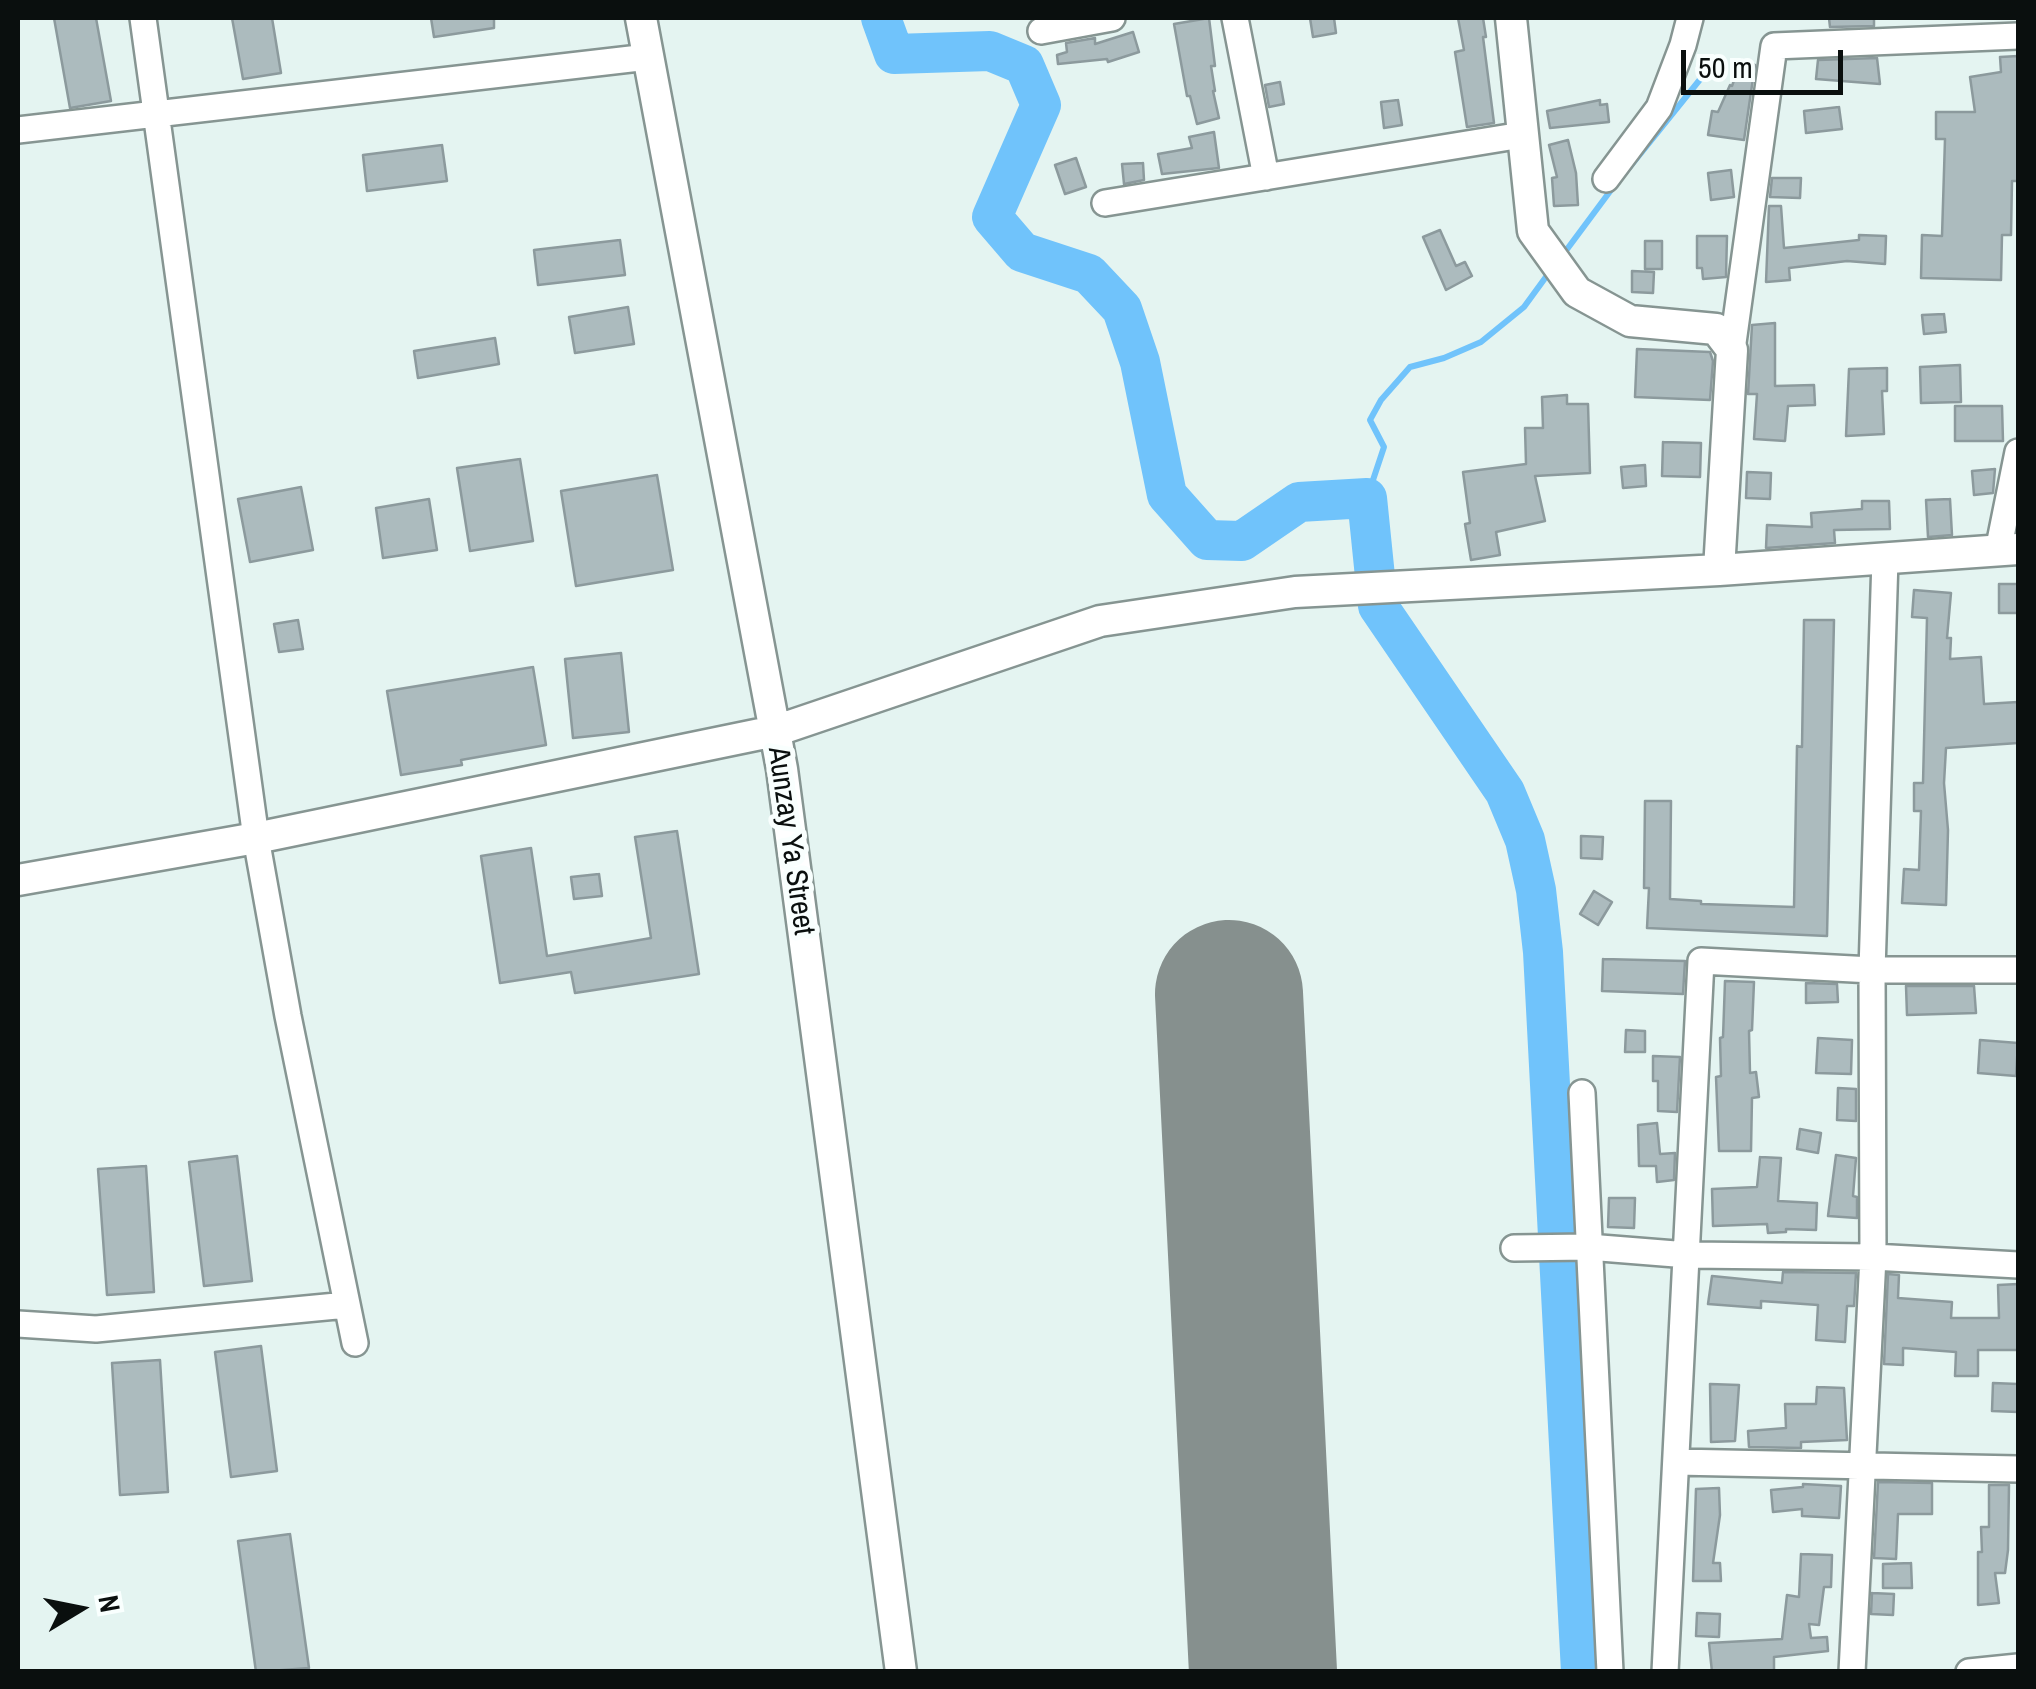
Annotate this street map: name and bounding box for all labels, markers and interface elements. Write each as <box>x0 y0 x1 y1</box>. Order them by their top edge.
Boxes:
scale bar <box>1686 30 1848 92</box>
text: 50 m <box>1698 47 1753 87</box>
street label: Aunzay Ya Street <box>759 745 821 937</box>
north arrow <box>30 1559 130 1659</box>
text: N <box>89 1592 130 1615</box>

